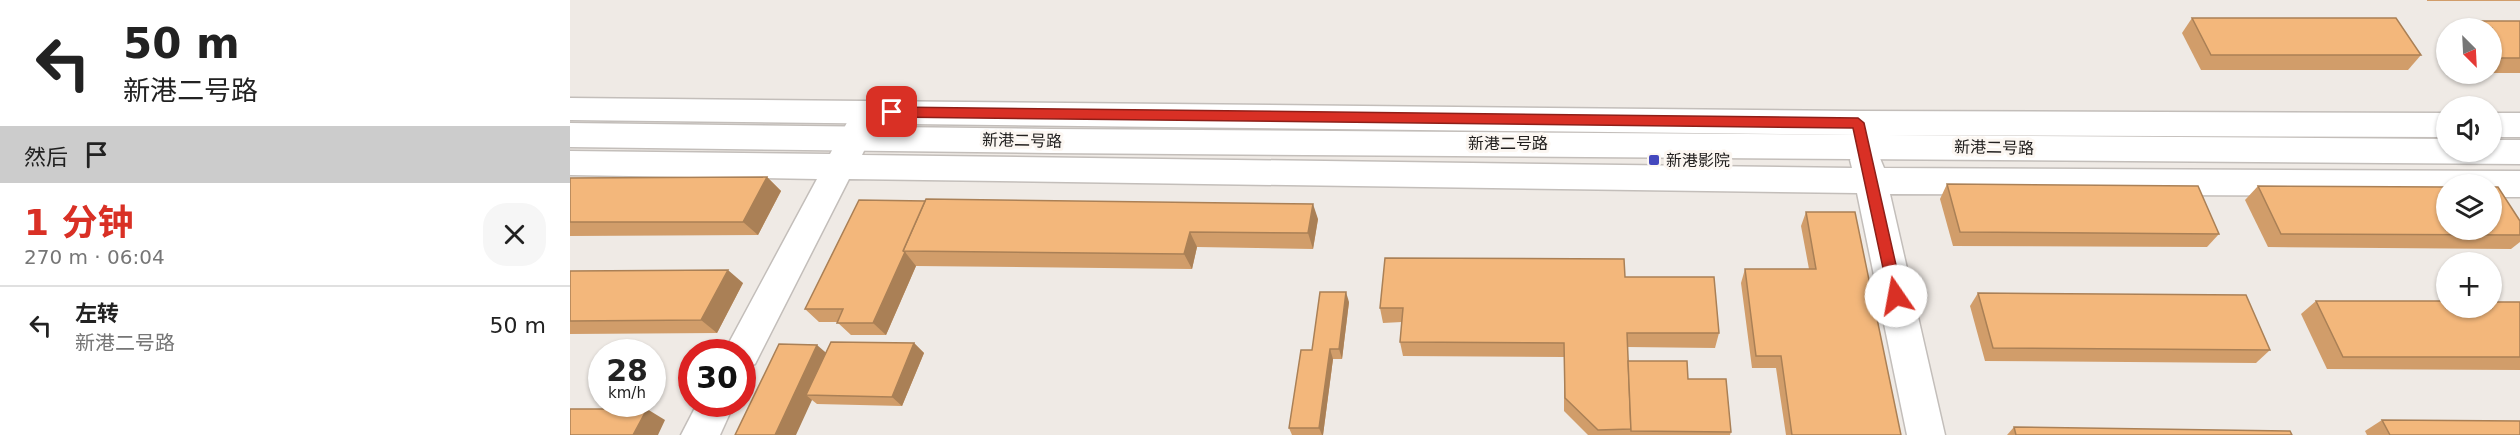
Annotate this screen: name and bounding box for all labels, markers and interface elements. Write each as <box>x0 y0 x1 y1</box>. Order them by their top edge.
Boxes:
north arrow <box>2436 18 2502 84</box>
map controls <box>2436 18 2502 318</box>
text: 50 m <box>123 19 240 68</box>
icon: left <box>24 24 102 102</box>
text: 新港二号路 <box>123 75 258 106</box>
pin <box>866 86 917 137</box>
icon: arrive <box>875 95 908 128</box>
button: sound <box>2436 96 2502 162</box>
street label: 新港二号路 <box>982 130 1062 151</box>
street label: 新港二号路 <box>1468 134 1548 153</box>
street label: 新港二号路 <box>1954 137 2034 158</box>
icon: arrive <box>80 138 113 171</box>
text: 然后 <box>24 145 68 170</box>
place label: 新港影院 <box>1666 151 1730 170</box>
marker: 新港影院 <box>1647 153 1661 167</box>
button: layers <box>2436 174 2502 240</box>
text: 1 分钟 <box>24 202 134 243</box>
button: close <box>483 203 546 266</box>
text: 270 m · 06:04 <box>24 245 165 269</box>
button: + <box>2436 252 2502 318</box>
position arrow <box>1864 264 1928 328</box>
text: 左转 <box>75 301 119 326</box>
icon: left <box>24 309 57 342</box>
text: 50 m <box>490 313 546 338</box>
text: 新港二号路 <box>75 331 175 355</box>
speed limit sign: 30 <box>678 339 756 417</box>
text: 28 <box>606 353 648 388</box>
text: km/h <box>608 384 646 402</box>

